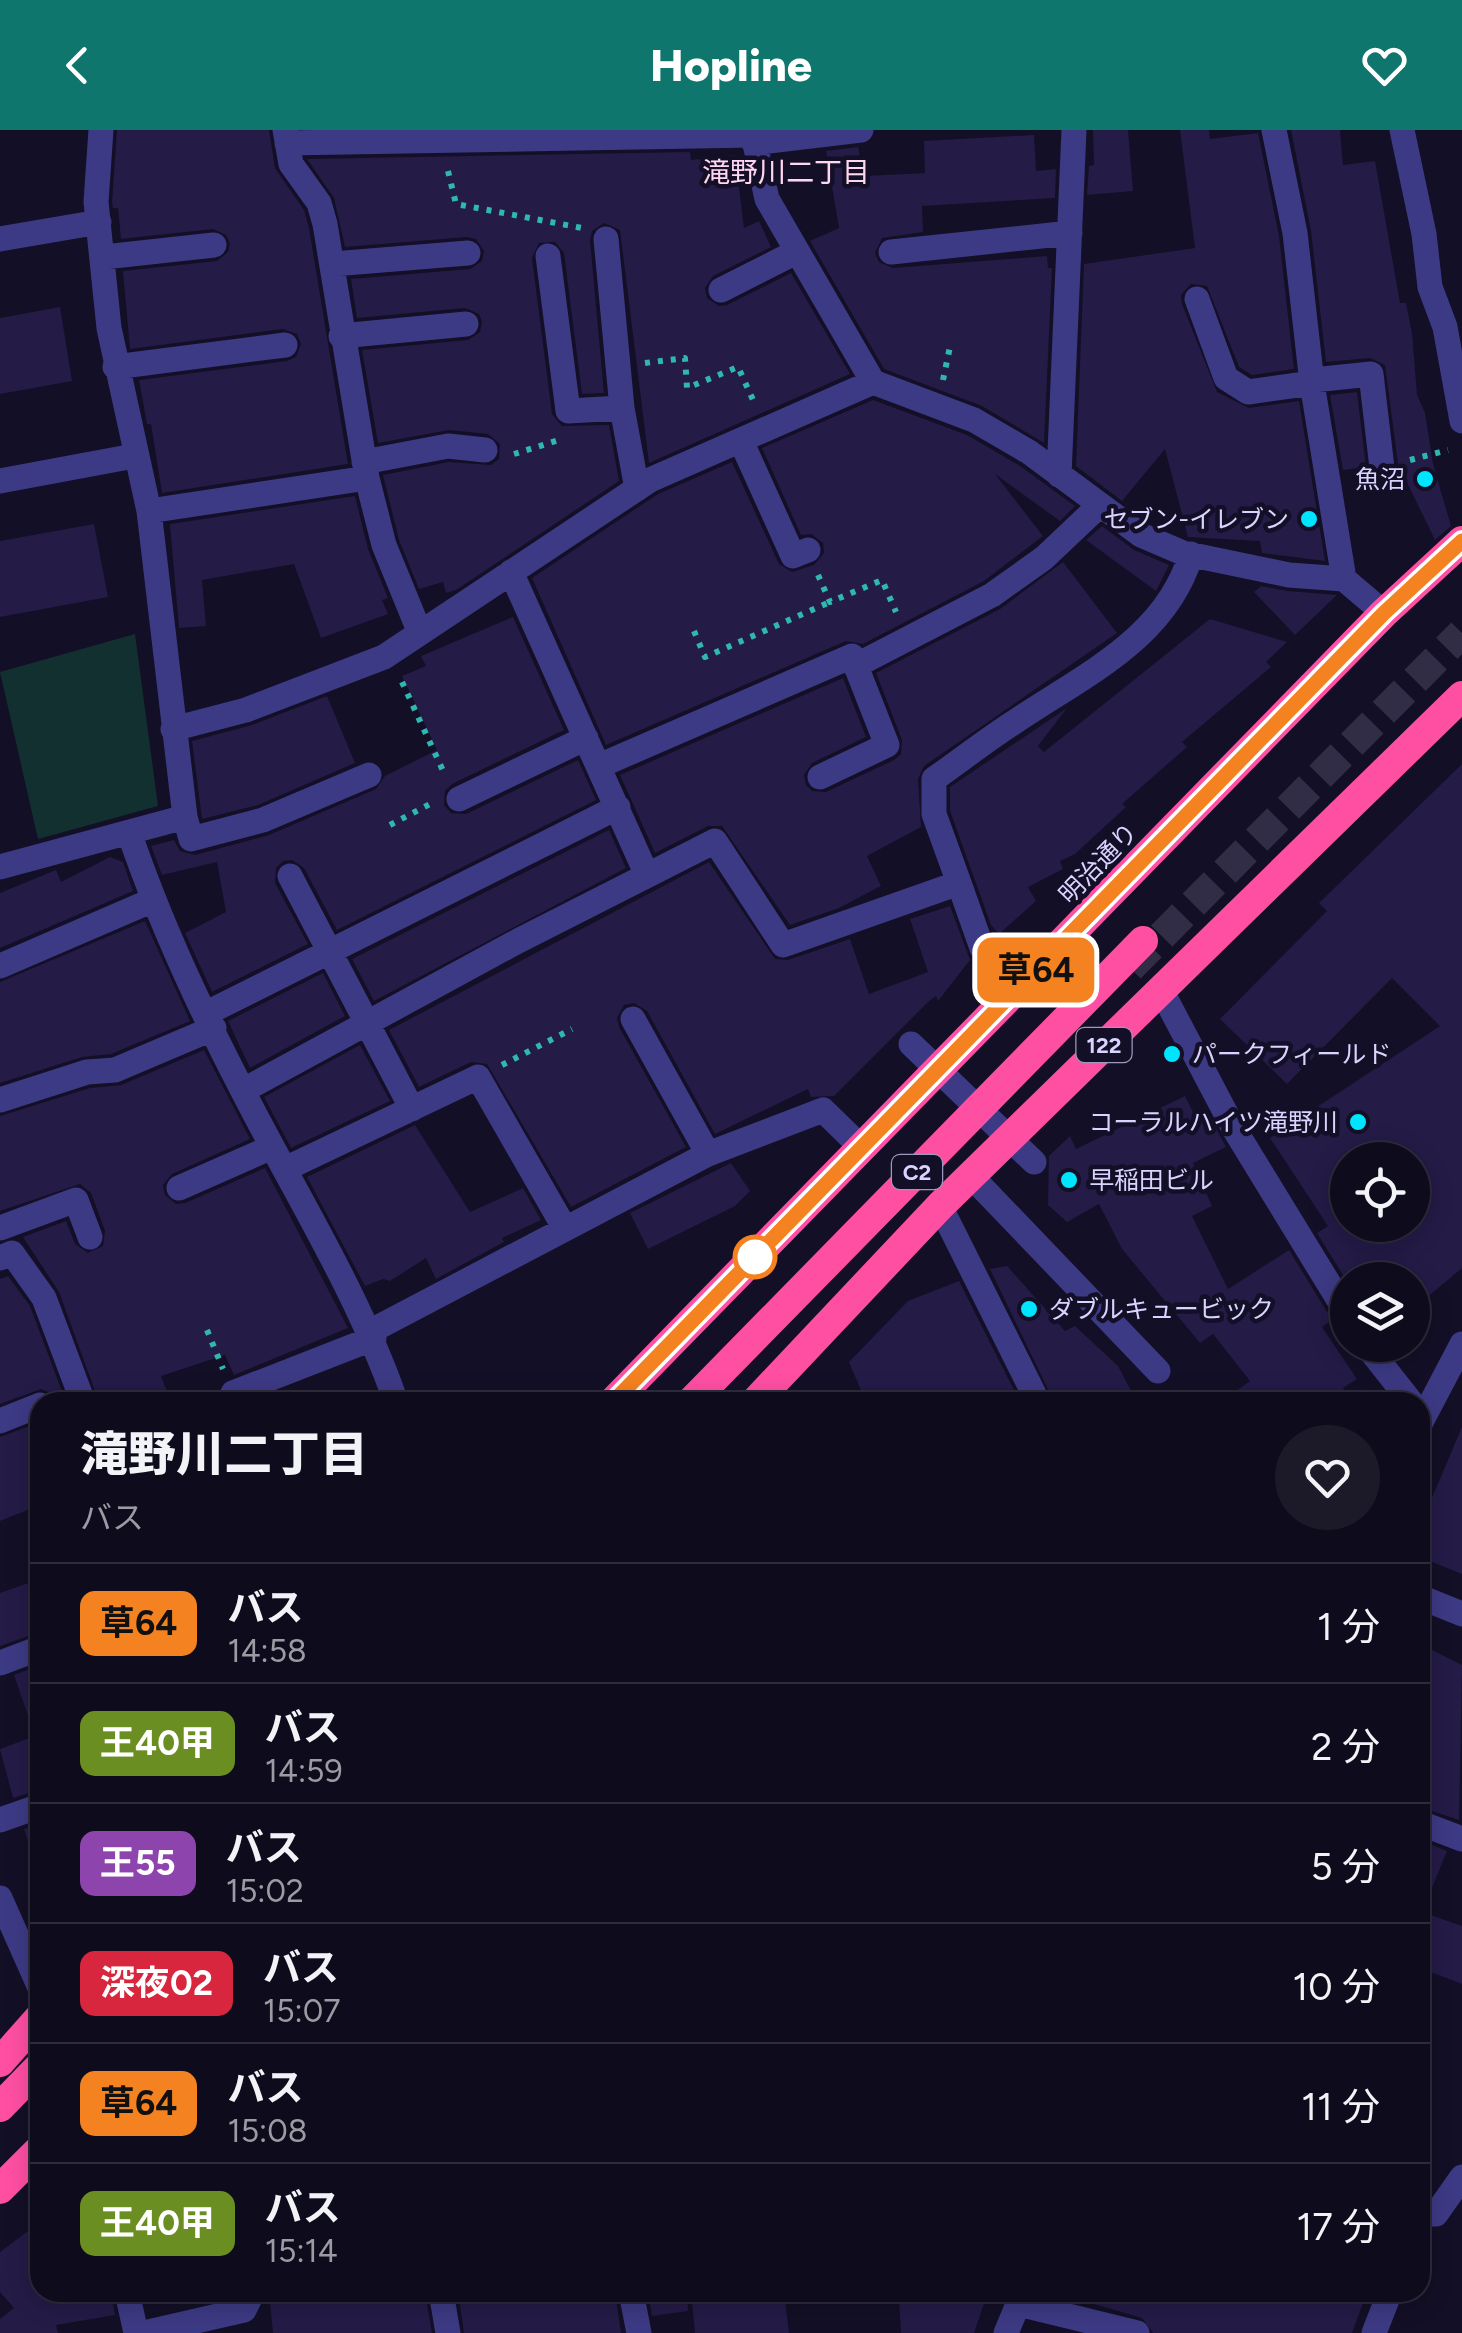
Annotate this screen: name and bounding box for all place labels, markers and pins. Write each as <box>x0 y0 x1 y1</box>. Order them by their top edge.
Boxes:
place label: 魚沼 <box>1355 464 1405 494</box>
marker: 魚沼 <box>1414 468 1436 490</box>
place label: セブン-イレブン <box>1104 504 1289 534</box>
marker: セブン-イレブン <box>1298 508 1320 530</box>
place label: パークフィールド <box>1192 1039 1392 1069</box>
marker: パークフィールド <box>1161 1043 1183 1065</box>
place label: コーラルハイツ滝野川 <box>1088 1107 1338 1137</box>
marker: コーラルハイツ滝野川 <box>1347 1111 1369 1133</box>
place label: 早稲田ビル <box>1089 1165 1214 1195</box>
marker: 早稲田ビル <box>1058 1169 1080 1191</box>
unlabelled marker <box>734 1236 776 1278</box>
place label: ダブルキュービック <box>1049 1294 1274 1324</box>
marker: ダブルキュービック <box>1018 1298 1040 1320</box>

